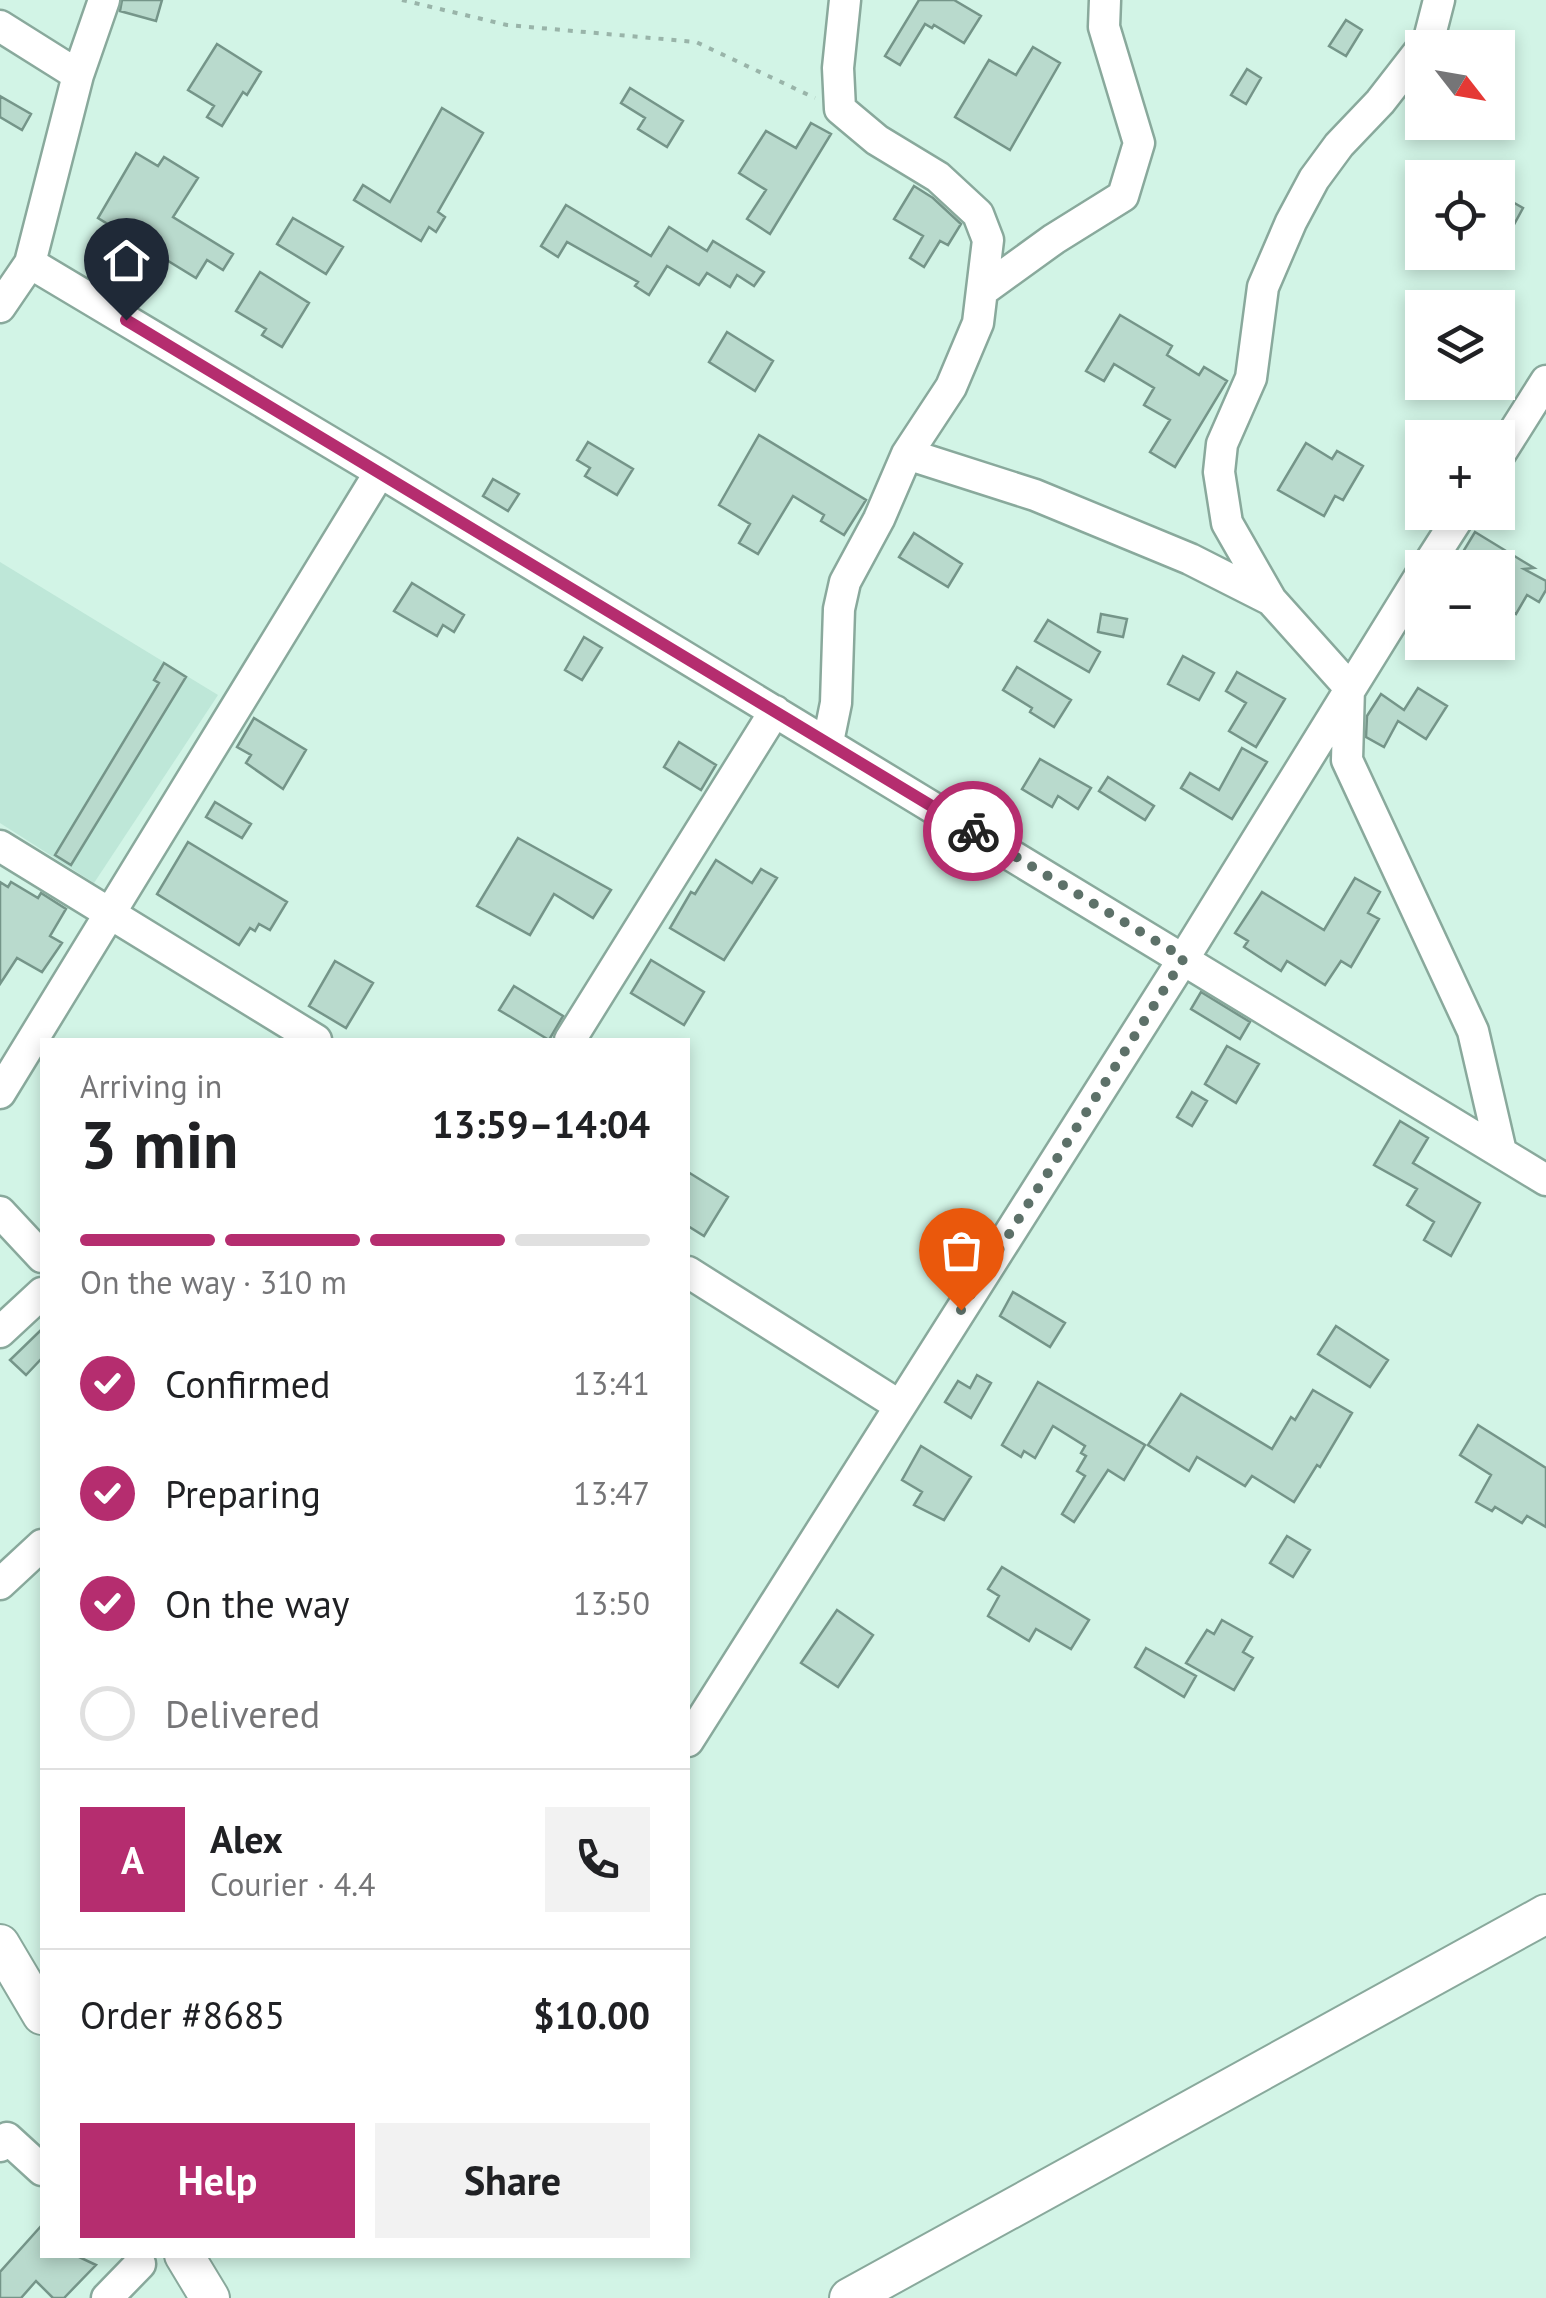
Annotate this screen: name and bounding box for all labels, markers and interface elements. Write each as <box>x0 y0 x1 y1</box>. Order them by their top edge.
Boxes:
north arrow <box>1405 30 1515 140</box>
map controls <box>1405 30 1515 660</box>
button: locate <box>1405 160 1515 270</box>
pin <box>84 218 169 321</box>
icon: home <box>99 233 154 288</box>
button: layers <box>1405 290 1515 400</box>
button: + <box>1405 420 1515 530</box>
button: − <box>1405 550 1515 660</box>
courier <box>923 781 1023 881</box>
icon: bike <box>946 804 1001 859</box>
text: Arriving in <box>80 1065 222 1107</box>
text: 13:59–14:04 <box>432 1099 650 1148</box>
text: 3 min <box>80 1102 239 1186</box>
pin <box>919 1208 1004 1311</box>
icon: bag <box>934 1223 989 1278</box>
text: On the way · 310 m <box>80 1261 347 1303</box>
icon: check <box>80 1356 135 1411</box>
text: Confirmed <box>165 1359 331 1408</box>
text: 13:41 <box>573 1362 650 1404</box>
icon: check <box>80 1466 135 1521</box>
text: Preparing <box>165 1469 321 1518</box>
text: 13:47 <box>573 1472 650 1514</box>
icon: check <box>80 1576 135 1631</box>
text: On the way <box>165 1579 350 1628</box>
text: 13:50 <box>573 1582 650 1624</box>
text: Delivered <box>165 1689 320 1738</box>
button: phone <box>545 1807 650 1912</box>
text: Alex <box>210 1814 283 1863</box>
text: A <box>121 1835 144 1884</box>
text: Courier · 4.4 <box>210 1863 376 1905</box>
text: Order #8685 <box>80 1990 285 2039</box>
text: $10.00 <box>533 1990 650 2039</box>
button: Help <box>80 2123 355 2238</box>
button: Share <box>375 2123 650 2238</box>

